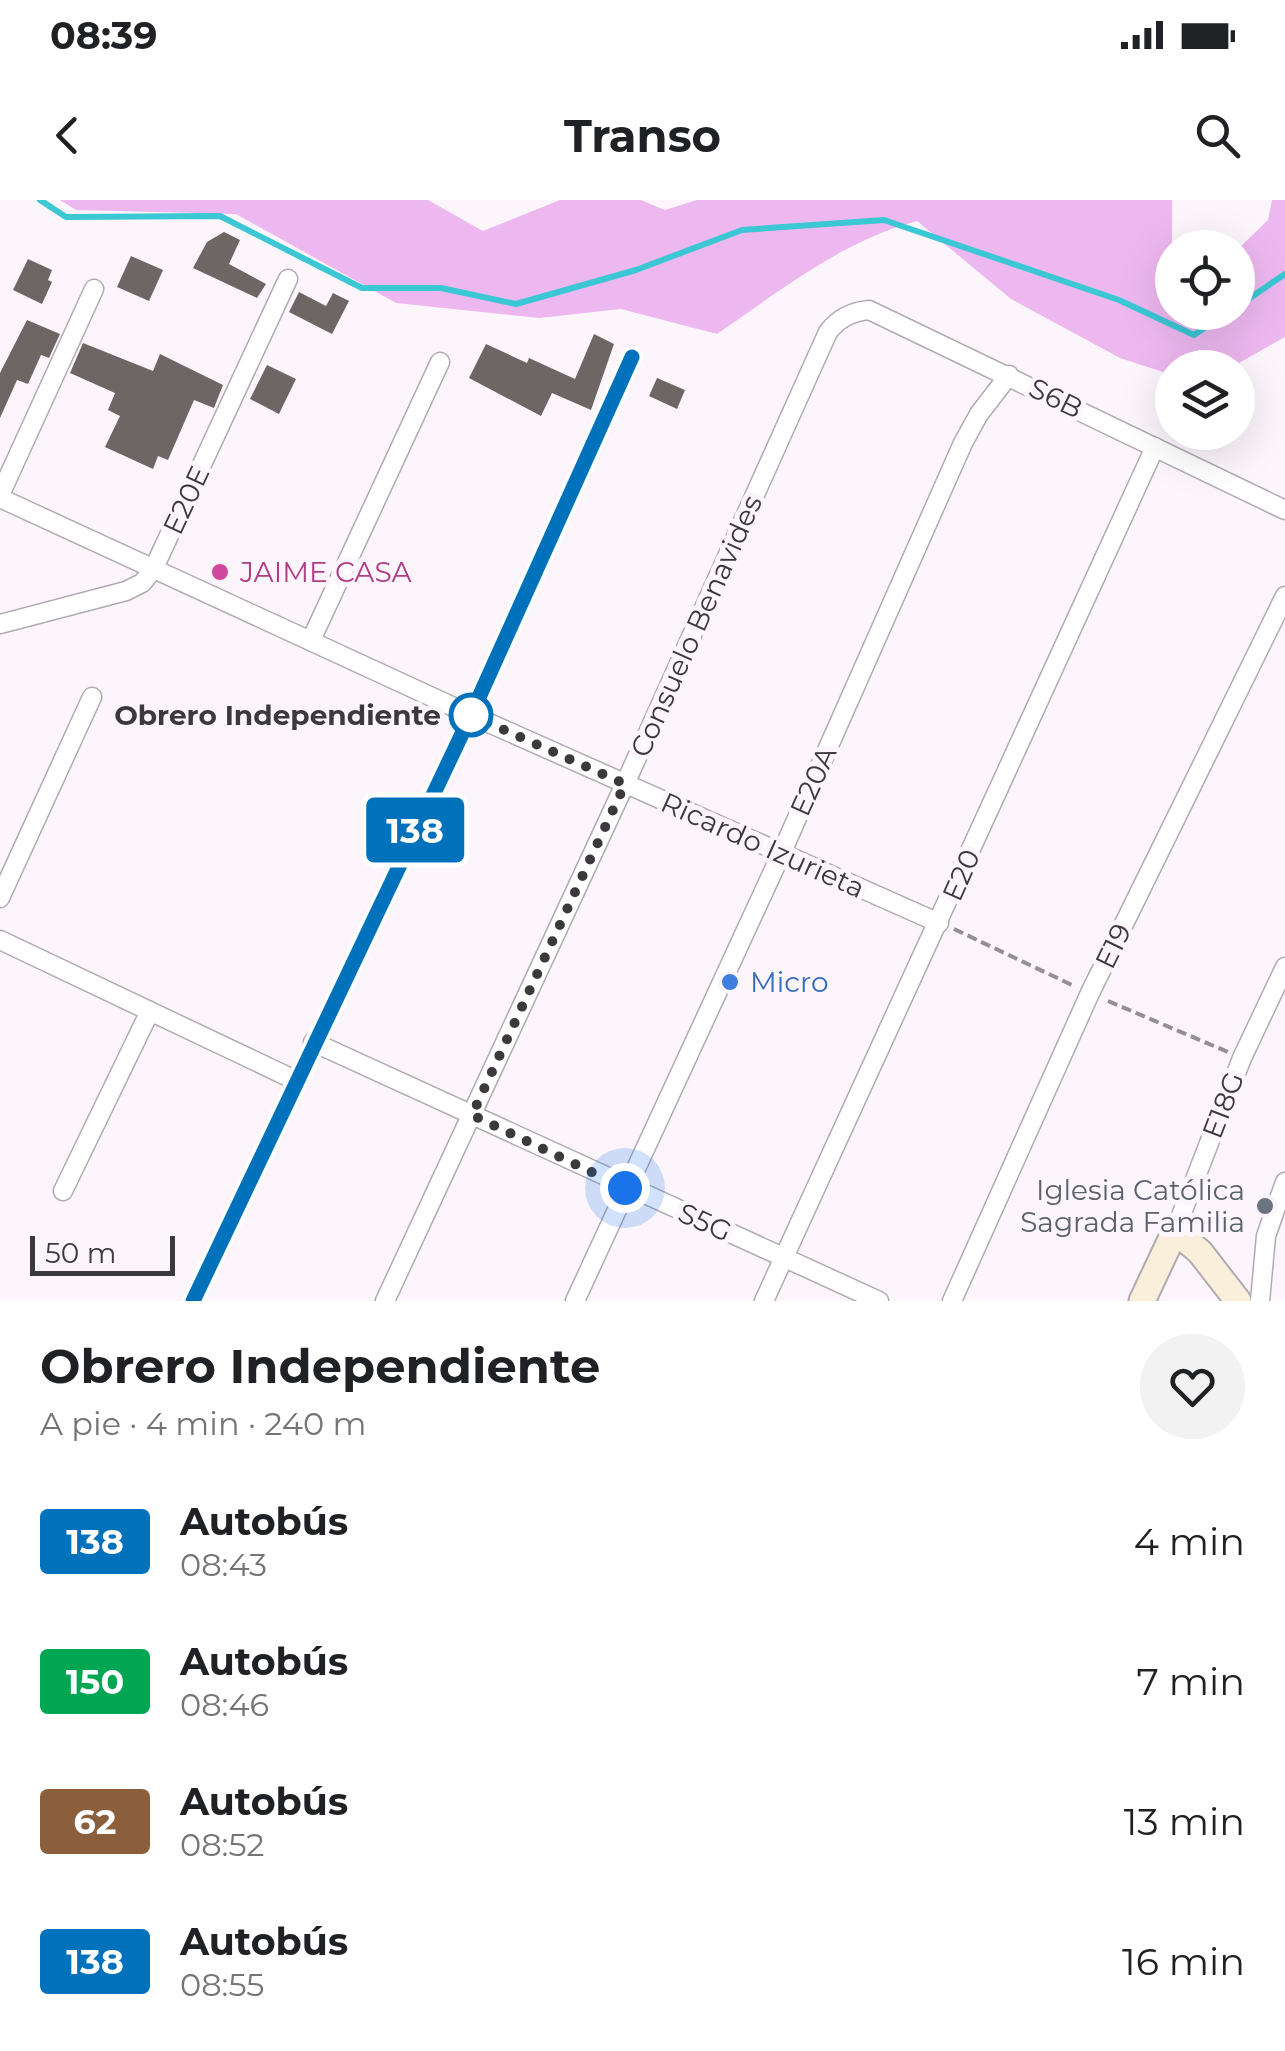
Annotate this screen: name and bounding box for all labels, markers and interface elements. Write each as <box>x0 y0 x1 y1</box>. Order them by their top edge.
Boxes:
text: 08:39 <box>50 12 158 59</box>
icon: back <box>40 108 95 163</box>
text: Transo <box>564 108 721 163</box>
icon: search <box>1190 108 1245 163</box>
map controls <box>1155 230 1255 450</box>
button: locate <box>1155 230 1255 330</box>
button: layers <box>1155 350 1255 450</box>
street label: S6B <box>1024 371 1088 425</box>
street label: E20E <box>155 460 217 540</box>
street label: Consuelo Benavides <box>623 490 769 762</box>
place label: JAIME CASA <box>239 555 413 589</box>
marker: JAIME CASA <box>209 561 231 583</box>
marker: Obrero Independiente <box>450 694 492 736</box>
place label: Obrero Independiente <box>114 698 441 732</box>
street label: E20A <box>783 740 844 821</box>
street label: Ricardo Izurieta <box>656 785 870 905</box>
line badge: 138 <box>358 798 472 862</box>
text: 138 <box>386 809 444 852</box>
street label: E20 <box>935 844 987 906</box>
street label: E19 <box>1088 918 1138 974</box>
place label: Micro <box>750 965 828 999</box>
marker: Micro <box>719 971 741 993</box>
street label: E18G <box>1195 1067 1251 1143</box>
your location <box>600 1163 650 1213</box>
place label: Iglesia Católica Sagrada Familia <box>1020 1173 1245 1239</box>
street label: S5G <box>673 1195 737 1249</box>
marker: Iglesia Católica Sagrada Familia <box>1254 1195 1276 1217</box>
scale bar <box>30 1231 175 1276</box>
text: 50 m <box>45 1236 116 1270</box>
button: heart <box>1140 1334 1245 1439</box>
text: Obrero Independiente <box>40 1337 600 1395</box>
text: A pie · 4 min · 240 m <box>40 1404 366 1443</box>
text: Autobús <box>180 1498 348 1545</box>
text: 4 min <box>1134 1518 1245 1565</box>
text: 138 <box>66 1520 124 1563</box>
text: 08:43 <box>180 1545 267 1584</box>
text: Autobús <box>180 1638 348 1685</box>
text: 7 min <box>1136 1658 1245 1705</box>
text: 150 <box>66 1660 124 1703</box>
text: 08:46 <box>180 1685 269 1724</box>
text: Autobús <box>180 1778 348 1825</box>
text: 13 min <box>1124 1798 1245 1845</box>
text: 62 <box>74 1800 116 1843</box>
text: 08:52 <box>180 1825 265 1864</box>
text: Autobús <box>180 1918 348 1965</box>
text: 16 min <box>1122 1938 1245 1985</box>
text: 138 <box>66 1940 124 1983</box>
text: 08:55 <box>180 1965 264 2004</box>

